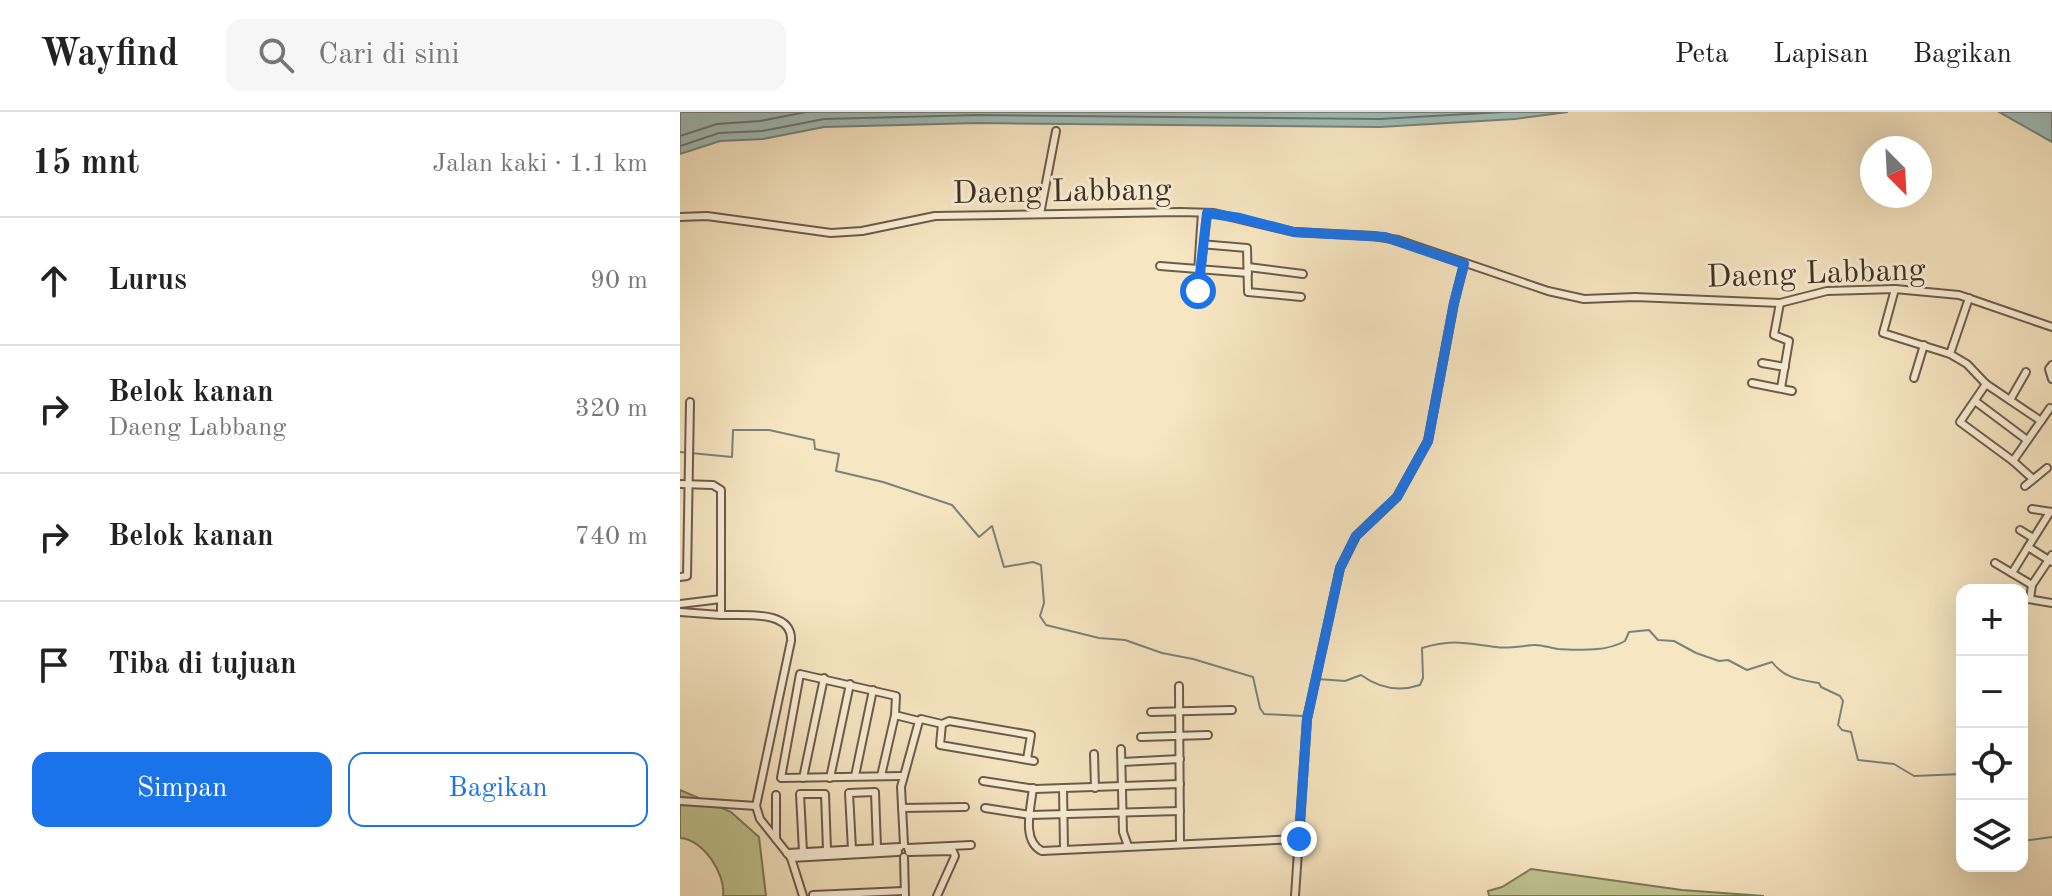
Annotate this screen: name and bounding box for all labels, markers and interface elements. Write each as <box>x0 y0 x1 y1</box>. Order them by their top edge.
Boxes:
search box <box>226 19 786 91</box>
icon: search <box>254 33 298 77</box>
text: Wayfind <box>40 36 178 74</box>
text: Cari di sini <box>318 40 460 70</box>
text: Peta <box>1675 41 1729 69</box>
text: Lapisan <box>1773 41 1869 69</box>
text: Bagikan <box>1913 41 2012 69</box>
north arrow <box>1860 136 1932 208</box>
text: 15 mnt <box>32 147 139 181</box>
text: Jalan kaki · 1.1 km <box>432 151 648 177</box>
street label: Daeng Labbang <box>952 175 1172 211</box>
street label: Daeng Labbang <box>1706 255 1926 295</box>
icon: ahead <box>32 259 76 303</box>
text: Lurus <box>108 266 187 296</box>
text: 90 m <box>590 268 648 294</box>
route start <box>1180 273 1216 309</box>
text: Belok kanan <box>108 378 274 408</box>
icon: right <box>32 387 76 431</box>
text: 320 m <box>575 396 648 422</box>
text: Daeng Labbang <box>108 415 286 441</box>
icon: right <box>32 515 76 559</box>
text: Belok kanan <box>108 522 274 552</box>
text: 740 m <box>575 524 648 550</box>
map controls <box>1956 584 2028 872</box>
button: + <box>1956 584 2028 656</box>
icon: arrive <box>32 643 76 687</box>
text: Tiba di tujuan <box>108 650 297 680</box>
button: − <box>1956 656 2028 728</box>
button: locate <box>1956 728 2028 800</box>
button: Simpan <box>32 752 332 827</box>
button: Bagikan <box>348 752 648 827</box>
button: layers <box>1956 800 2028 872</box>
route end <box>1281 821 1317 857</box>

